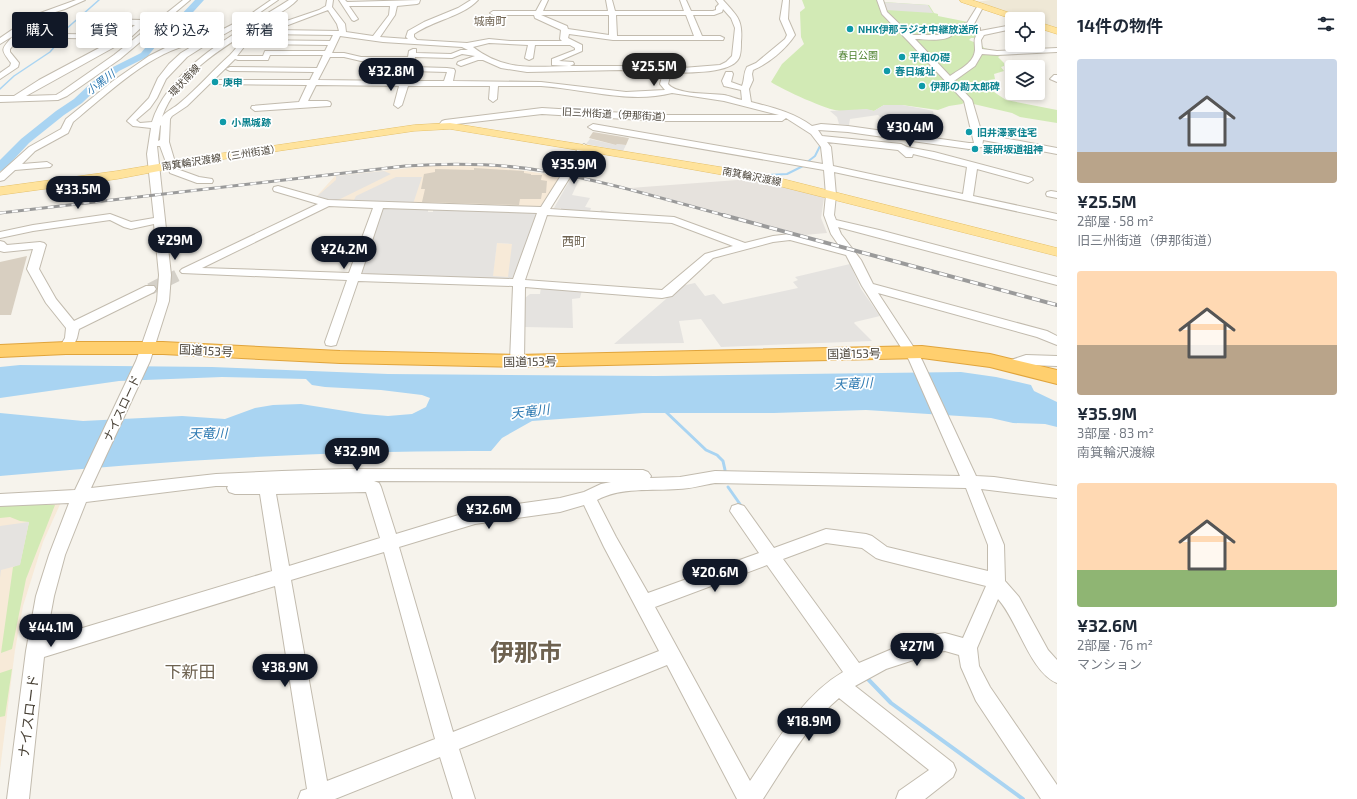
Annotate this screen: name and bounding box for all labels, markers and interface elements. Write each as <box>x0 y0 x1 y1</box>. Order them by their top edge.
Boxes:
chip: 購入 <box>12 12 68 48</box>
chip: 賃貸 <box>76 12 132 48</box>
chip: 絞り込み <box>140 12 224 48</box>
chip: 新着 <box>232 12 288 48</box>
map controls <box>1005 12 1045 100</box>
button: locate <box>1005 12 1045 52</box>
icon: filters <box>1315 13 1337 35</box>
district label: 城南町 <box>474 14 507 27</box>
text: 14件の物件 <box>1077 15 1163 35</box>
place label: NHK伊那ラジオ中継放送所 <box>858 23 978 35</box>
marker: NHK伊那ラジオ中継放送所 <box>845 24 855 34</box>
park label: 春日公園 <box>838 49 878 61</box>
place label: 平和の礎 <box>910 51 950 63</box>
marker: 平和の礎 <box>897 52 907 62</box>
pin: ¥25.5M <box>621 53 687 87</box>
pin: ¥32.8M <box>358 58 424 92</box>
text: ¥25.5M <box>631 58 677 74</box>
button: layers <box>1005 60 1045 100</box>
street label: 環状南線 <box>166 61 202 99</box>
text: ¥32.8M <box>368 63 414 79</box>
place label: 春日城址 <box>895 65 935 77</box>
water label: 小黒川 <box>83 66 118 97</box>
marker: 春日城址 <box>882 66 892 76</box>
place label: 庚申 <box>222 76 243 88</box>
marker: 庚申 <box>210 77 220 87</box>
place label: 伊那の勘太郎碑 <box>930 80 1000 92</box>
marker: 伊那の勘太郎碑 <box>917 81 927 91</box>
icon: home <box>1171 85 1243 157</box>
street label: 旧三州街道（伊那街道） <box>562 105 672 123</box>
pin: ¥30.4M <box>877 114 943 148</box>
place label: 小黒城跡 <box>231 116 271 128</box>
marker: 小黒城跡 <box>218 117 228 127</box>
text: ¥30.4M <box>886 119 934 135</box>
place label: 旧井澤家住宅 <box>977 126 1037 138</box>
marker: 旧井澤家住宅 <box>964 127 974 137</box>
street label: 南箕輪沢渡線（三州街道） <box>161 142 281 172</box>
place label: 薬研坂道祖神 <box>983 143 1043 155</box>
marker: 薬研坂道祖神 <box>970 144 980 154</box>
pin: ¥35.9M <box>541 151 607 185</box>
text: ¥35.9M <box>551 156 597 172</box>
street label: 南箕輪沢渡線 <box>721 164 783 188</box>
pin: ¥33.5M <box>45 176 111 210</box>
text: ¥33.5M <box>55 181 101 197</box>
text: ¥25.5M <box>1077 191 1137 211</box>
text: 2部屋 · 58 m² <box>1077 213 1154 229</box>
pin: ¥29M <box>151 227 199 261</box>
text: ¥29M <box>157 232 193 248</box>
text: 旧三州街道（伊那街道） <box>1077 232 1220 248</box>
district label: 西町 <box>562 234 586 248</box>
pin: ¥24.2M <box>311 236 377 270</box>
text: ¥24.2M <box>320 241 368 257</box>
icon: home <box>1171 297 1243 369</box>
street label: 国道153号 <box>179 342 233 358</box>
street label: 国道153号 <box>827 346 881 360</box>
street label: 国道153号 <box>503 354 557 368</box>
street label: ナイスロード <box>100 373 142 443</box>
water label: 天竜川 <box>833 374 875 392</box>
water label: 天竜川 <box>510 400 552 421</box>
text: ¥35.9M <box>1077 403 1137 423</box>
water label: 天竜川 <box>188 425 230 441</box>
text: 3部屋 · 83 m² <box>1077 425 1154 441</box>
pin: ¥32.9M <box>324 438 390 472</box>
text: ¥32.9M <box>334 443 380 459</box>
text: 南箕輪沢渡線 <box>1077 444 1155 460</box>
pin: ¥32.6M <box>456 496 522 530</box>
text: ¥32.6M <box>466 501 512 517</box>
icon: home <box>1171 509 1243 581</box>
pin: ¥20.6M <box>682 559 748 593</box>
text: ¥20.6M <box>691 564 739 580</box>
pin: ¥44.1M <box>18 614 84 648</box>
text: ¥32.6M <box>1077 615 1138 635</box>
text: ¥44.1M <box>28 619 74 635</box>
pin: ¥27M <box>893 633 941 667</box>
district label: 伊那市 <box>490 637 562 666</box>
text: 2部屋 · 76 m² <box>1077 637 1153 653</box>
text: ¥27M <box>900 638 934 654</box>
pin: ¥38.9M <box>252 654 318 688</box>
text: マンション <box>1077 656 1142 672</box>
text: ¥38.9M <box>262 659 308 675</box>
district label: 下新田 <box>165 661 216 681</box>
street label: ナイスロード <box>14 673 42 759</box>
pin: ¥18.9M <box>776 708 842 742</box>
text: ¥18.9M <box>786 713 832 729</box>

